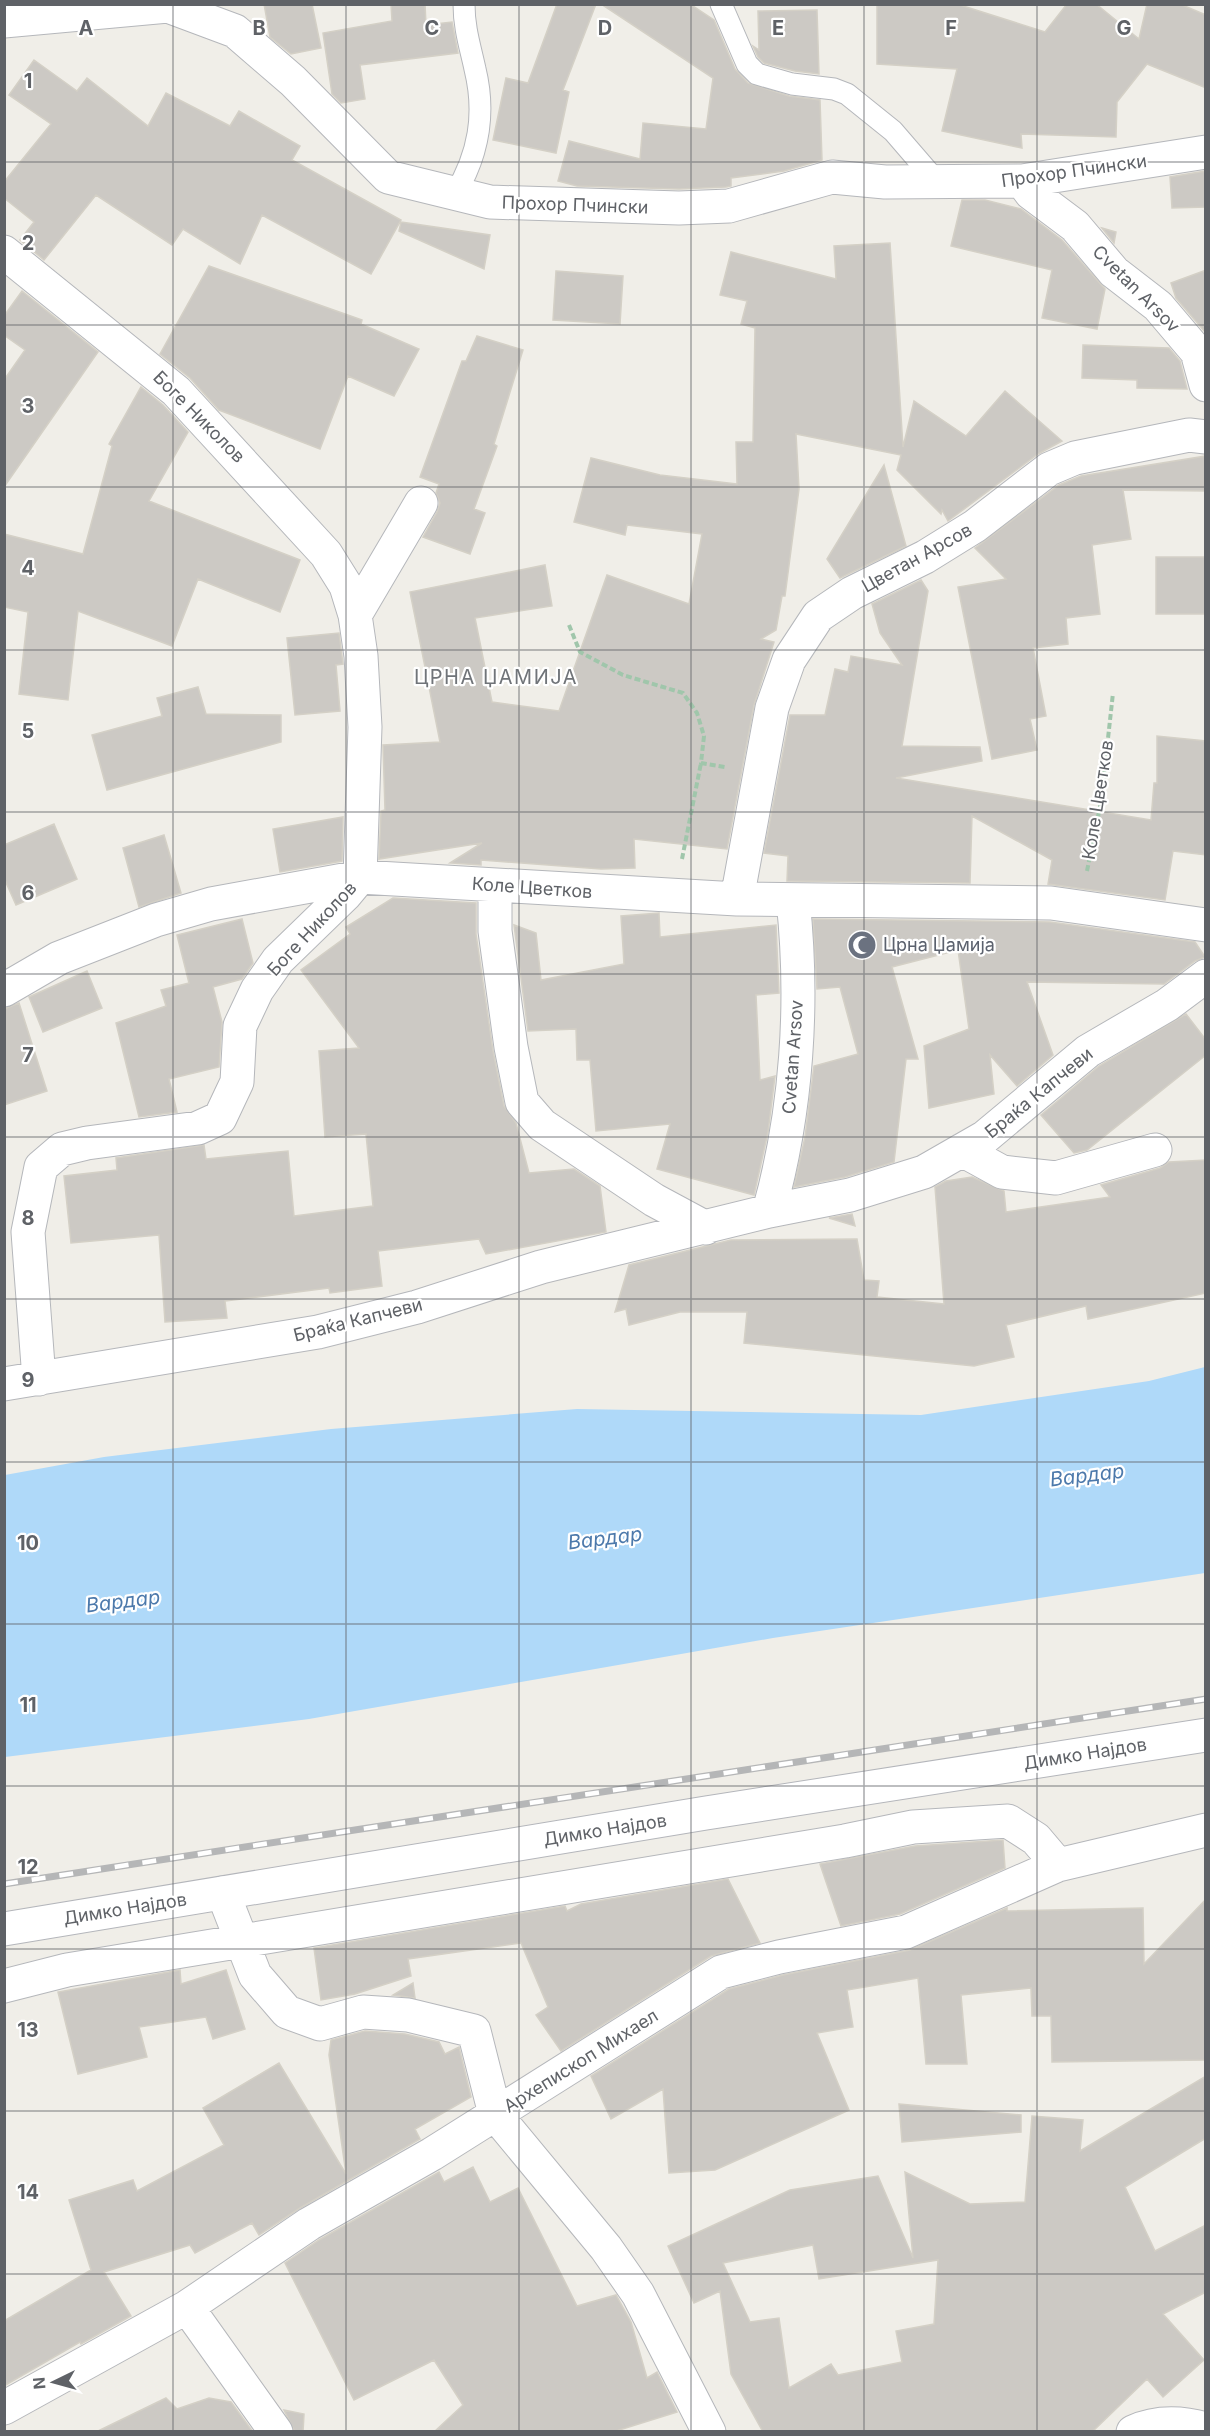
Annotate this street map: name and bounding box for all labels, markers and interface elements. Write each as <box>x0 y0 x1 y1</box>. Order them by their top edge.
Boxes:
text: A <box>79 16 94 40</box>
text: B <box>252 16 266 40</box>
text: C <box>425 16 439 40</box>
text: D <box>598 16 612 40</box>
text: E <box>772 16 784 40</box>
text: F <box>945 16 957 40</box>
text: G <box>1116 16 1132 40</box>
text: 1 <box>24 69 32 93</box>
street label: Прохор Пчински <box>1000 150 1148 191</box>
street label: Прохор Пчински <box>501 191 649 218</box>
text: 2 <box>22 231 34 255</box>
street label: Cvetan Arsov <box>1088 241 1184 337</box>
street label: Боге Николов <box>149 366 250 467</box>
text: 3 <box>22 394 34 418</box>
street label: Цветан Арсов <box>858 519 975 596</box>
text: 4 <box>21 556 35 580</box>
district label: ЦРНА ЏАМИЈА <box>414 665 578 689</box>
text: 5 <box>22 719 34 743</box>
street label: Коле Цветков <box>1078 739 1117 861</box>
street label: Коле Цветков <box>471 873 593 902</box>
street label: Боге Николов <box>263 877 361 980</box>
text: 6 <box>22 881 35 905</box>
mosque icon: Црна Џамија <box>846 929 878 961</box>
place label: Црна Џамија <box>883 934 995 955</box>
street label: Cvetan Arsov <box>778 999 807 1115</box>
text: 7 <box>22 1043 34 1067</box>
street label: Браќа Капчеви <box>981 1043 1097 1142</box>
text: 8 <box>21 1206 35 1230</box>
street label: Браќа Капчеви <box>291 1293 425 1346</box>
text: 9 <box>22 1368 35 1392</box>
water label: Вардар <box>1048 1459 1126 1491</box>
water label: Вардар <box>566 1522 644 1554</box>
text: 10 <box>17 1531 39 1555</box>
water label: Вардар <box>84 1585 162 1617</box>
text: 11 <box>19 1693 37 1717</box>
street label: Димко Најдов <box>1022 1733 1148 1774</box>
street label: Димко Најдов <box>542 1809 668 1850</box>
text: 12 <box>17 1855 39 1879</box>
street label: Димко Најдов <box>62 1888 188 1929</box>
street label: Архепископ Михаел <box>500 2005 662 2117</box>
text: 13 <box>17 2018 39 2042</box>
text: 14 <box>17 2180 39 2204</box>
north arrow <box>24 2352 84 2412</box>
text: N <box>29 2376 50 2390</box>

